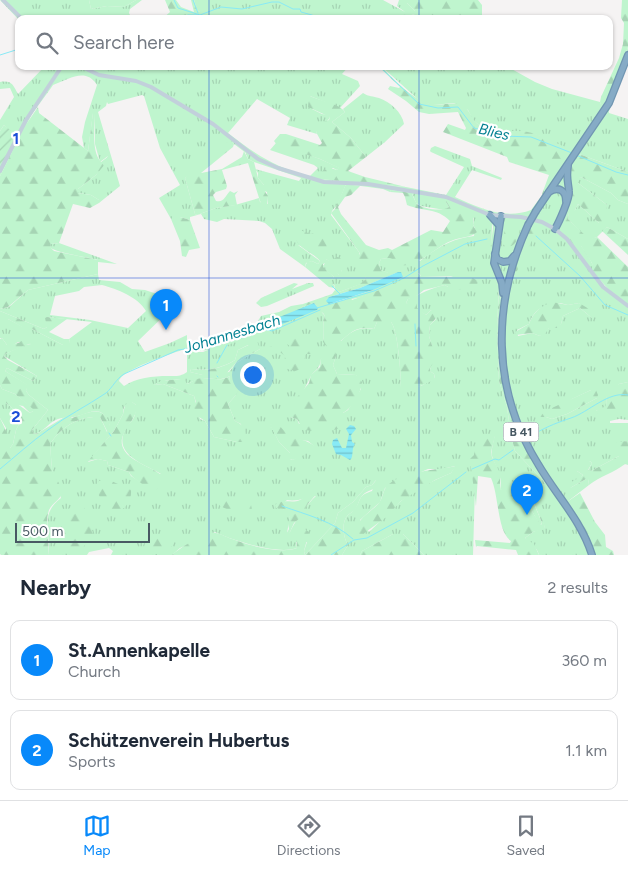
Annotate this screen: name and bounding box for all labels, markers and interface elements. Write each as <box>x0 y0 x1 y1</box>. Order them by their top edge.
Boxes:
search box <box>15 15 613 70</box>
icon: search <box>33 29 61 57</box>
text: Search here <box>73 31 175 54</box>
water label: Blies <box>477 120 511 144</box>
text: 1 <box>13 129 19 148</box>
pin: 1 <box>150 289 182 330</box>
water label: Johannesbach <box>181 311 282 357</box>
your location <box>240 362 266 388</box>
text: 2 <box>11 407 21 426</box>
road number: B 41 <box>504 422 538 442</box>
pin: 2 <box>511 474 543 515</box>
scale bar <box>15 520 150 543</box>
text: 500 m <box>22 523 63 540</box>
text: Nearby <box>20 575 91 600</box>
text: 2 results <box>548 578 608 597</box>
text: St.Annenkapelle <box>68 639 210 662</box>
text: 1 <box>34 651 40 670</box>
text: 360 m <box>561 651 607 670</box>
text: Church <box>68 662 120 681</box>
text: Schützenverein Hubertus <box>68 729 289 752</box>
text: 2 <box>32 741 42 760</box>
text: 1.1 km <box>565 741 607 760</box>
text: Sports <box>68 752 115 771</box>
tab: Map <box>83 812 111 859</box>
tab: Directions <box>277 812 341 859</box>
tab: Saved <box>506 812 545 859</box>

